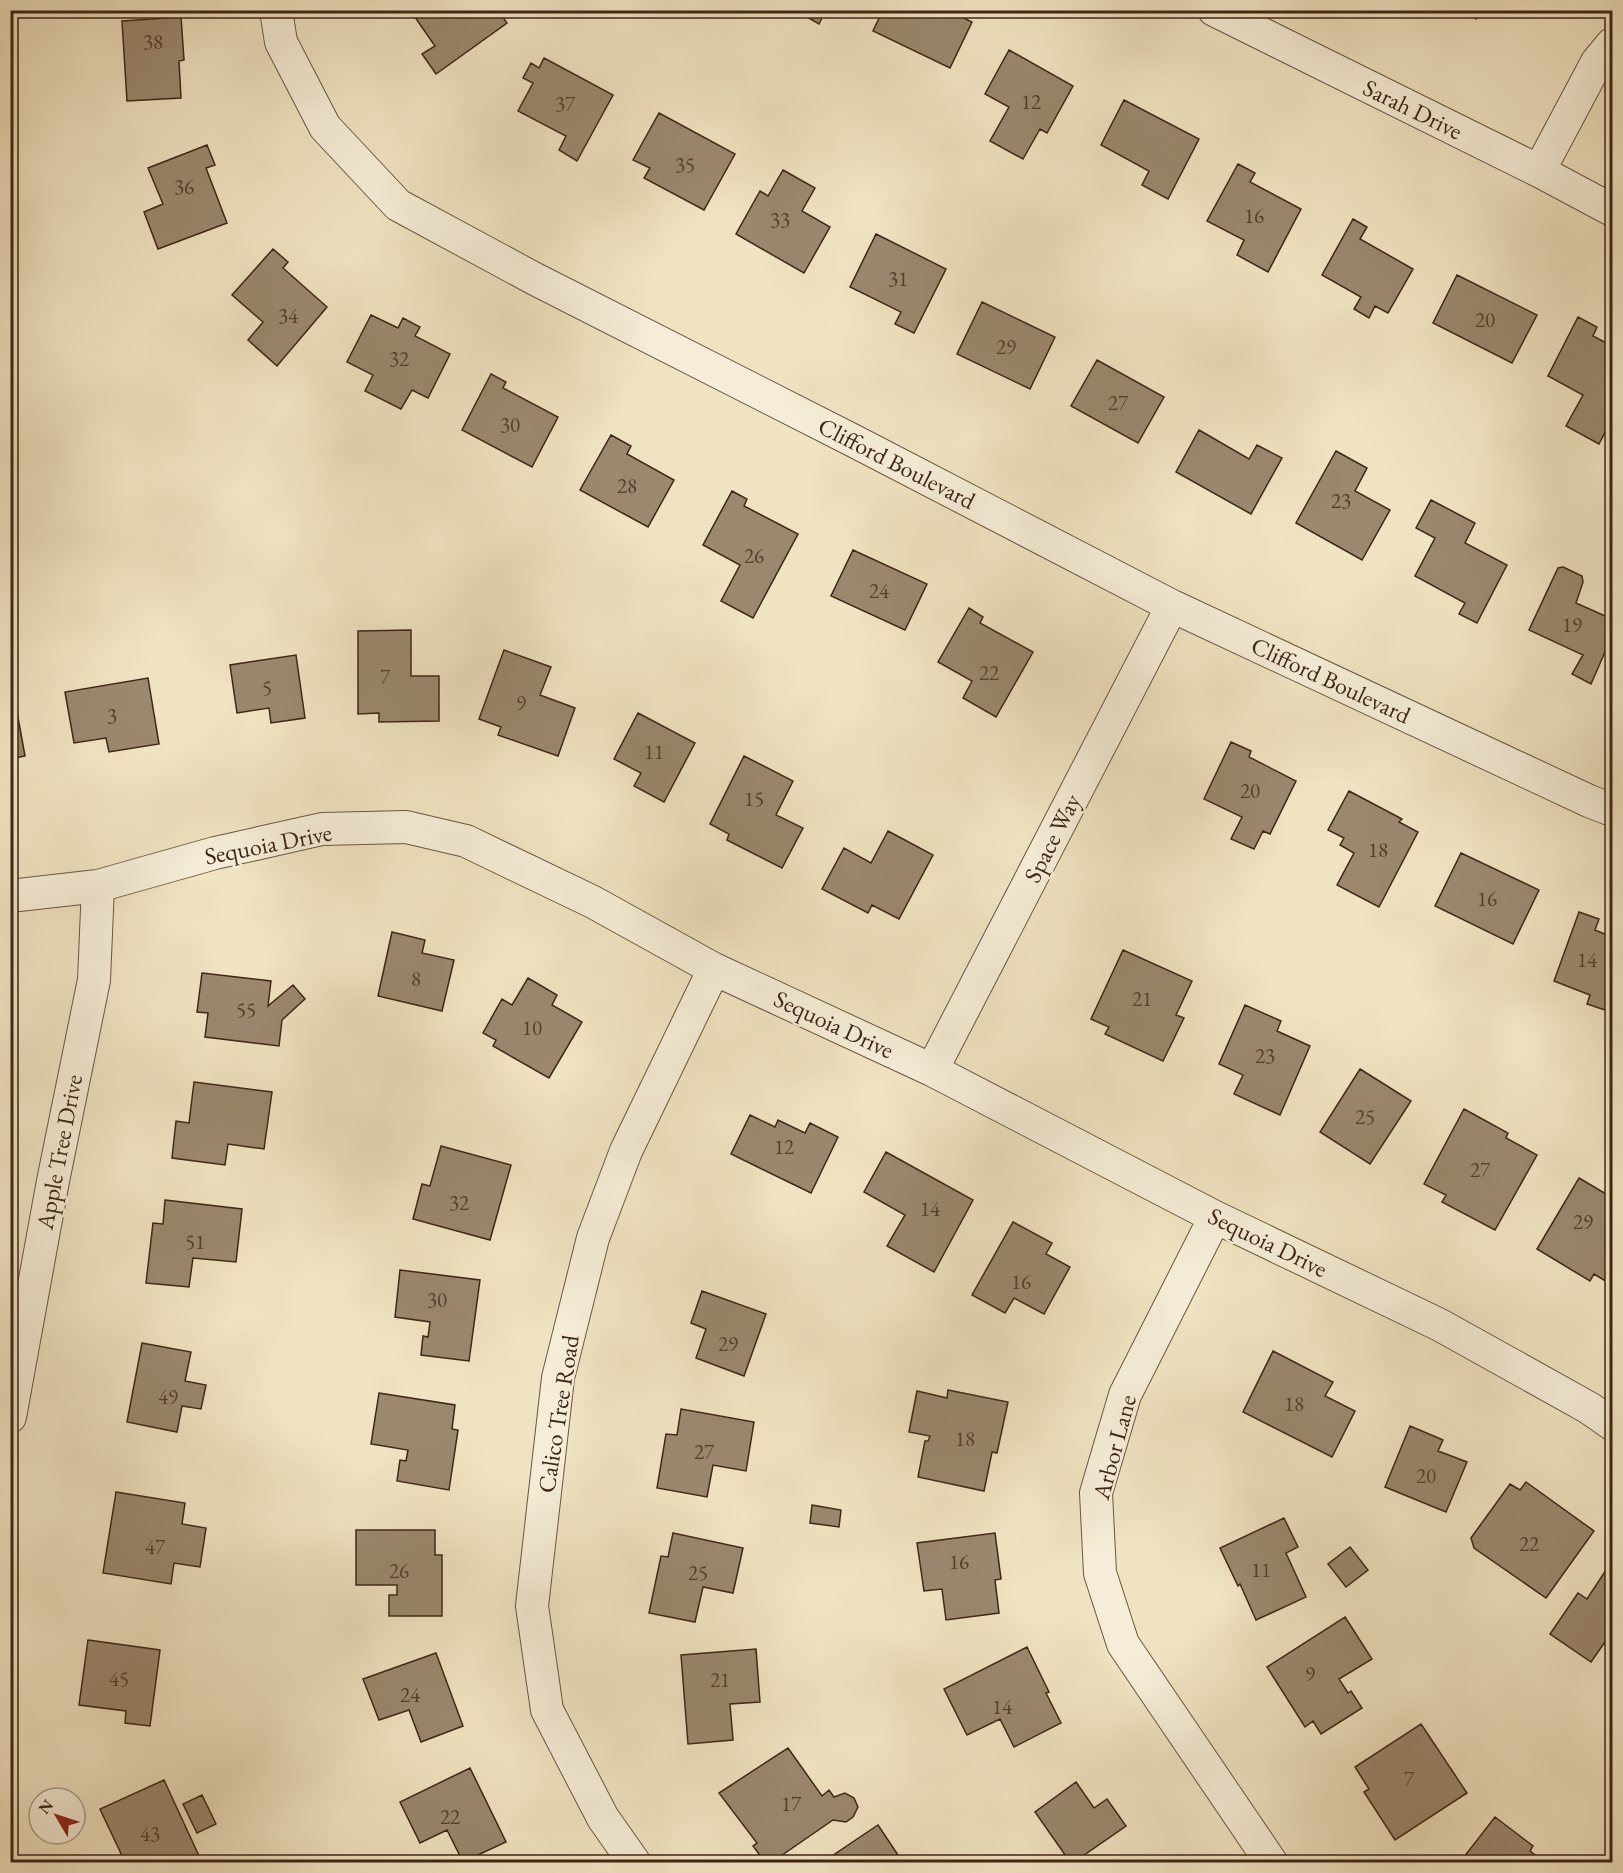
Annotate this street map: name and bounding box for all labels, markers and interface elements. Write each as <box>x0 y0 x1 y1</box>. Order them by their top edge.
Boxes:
house number: 38 <box>143 28 163 55</box>
street label: Sarah Drive <box>1358 72 1468 146</box>
house number: 12 <box>1021 88 1041 115</box>
house number: 37 <box>555 90 576 117</box>
house number: 35 <box>675 151 695 178</box>
house number: 36 <box>174 173 194 200</box>
house number: 16 <box>1244 202 1264 229</box>
house number: 33 <box>770 206 790 233</box>
house number: 31 <box>888 265 908 292</box>
house number: 34 <box>278 302 299 329</box>
house number: 20 <box>1475 306 1495 333</box>
house number: 29 <box>996 333 1016 360</box>
house number: 32 <box>389 345 409 372</box>
house number: 27 <box>1108 389 1129 416</box>
street label: Clifford Boulevard <box>813 410 982 516</box>
house number: 30 <box>500 411 520 438</box>
house number: 28 <box>617 472 637 499</box>
house number: 23 <box>1331 487 1351 514</box>
house number: 26 <box>744 542 764 569</box>
house number: 24 <box>869 577 890 604</box>
house number: 19 <box>1562 611 1582 638</box>
street label: Clifford Boulevard <box>1246 630 1416 731</box>
house number: 22 <box>979 659 999 686</box>
house number: 7 <box>380 663 391 690</box>
house number: 5 <box>262 674 272 701</box>
house number: 9 <box>516 689 526 716</box>
house number: 3 <box>107 702 117 729</box>
house number: 11 <box>644 738 664 765</box>
house number: 20 <box>1240 777 1260 804</box>
house number: 15 <box>744 785 764 812</box>
street label: Space Way <box>1016 788 1088 888</box>
street label: Sequoia Drive <box>202 816 334 872</box>
house number: 18 <box>1368 836 1388 863</box>
house number: 16 <box>1477 885 1497 912</box>
house number: 14 <box>1577 946 1598 973</box>
house number: 8 <box>411 965 421 992</box>
street label: Sequoia Drive <box>769 983 899 1065</box>
house number: 21 <box>1132 985 1152 1012</box>
house number: 55 <box>236 996 256 1023</box>
house number: 10 <box>522 1014 542 1041</box>
house number: 23 <box>1255 1042 1275 1069</box>
street label: Apple Tree Drive <box>29 1072 89 1233</box>
house number: 25 <box>1355 1103 1375 1130</box>
house number: 12 <box>774 1133 794 1160</box>
house number: 27 <box>1470 1156 1491 1183</box>
house number: 32 <box>449 1189 469 1216</box>
house number: 14 <box>920 1195 941 1222</box>
street label: Sequoia Drive <box>1203 1200 1333 1284</box>
house number: 29 <box>1573 1208 1593 1235</box>
house number: 51 <box>185 1228 205 1255</box>
house number: 16 <box>1011 1268 1031 1295</box>
house number: 30 <box>427 1286 447 1313</box>
house number: 29 <box>718 1330 738 1357</box>
street label: Calico Tree Road <box>530 1332 586 1495</box>
house number: 49 <box>158 1383 178 1410</box>
house number: 18 <box>1284 1390 1304 1417</box>
street label: Arbor Lane <box>1085 1391 1143 1504</box>
house number: 18 <box>955 1425 975 1452</box>
house number: 27 <box>694 1438 715 1465</box>
house number: 20 <box>1416 1462 1436 1489</box>
house number: 22 <box>1519 1530 1539 1557</box>
house number: 47 <box>145 1533 166 1560</box>
house number: 16 <box>949 1548 969 1575</box>
house number: 11 <box>1251 1556 1271 1583</box>
house number: 26 <box>389 1557 409 1584</box>
house number: 25 <box>688 1559 708 1586</box>
house number: 9 <box>1305 1660 1315 1687</box>
house number: 45 <box>109 1665 129 1692</box>
house number: 21 <box>710 1666 730 1693</box>
house number: 24 <box>400 1681 421 1708</box>
house number: 14 <box>992 1693 1013 1720</box>
house number: 7 <box>1404 1765 1415 1792</box>
north arrow <box>27 1786 87 1846</box>
house number: 17 <box>781 1790 802 1817</box>
text: N <box>33 1795 58 1819</box>
house number: 22 <box>440 1803 460 1830</box>
house number: 43 <box>140 1820 160 1847</box>

